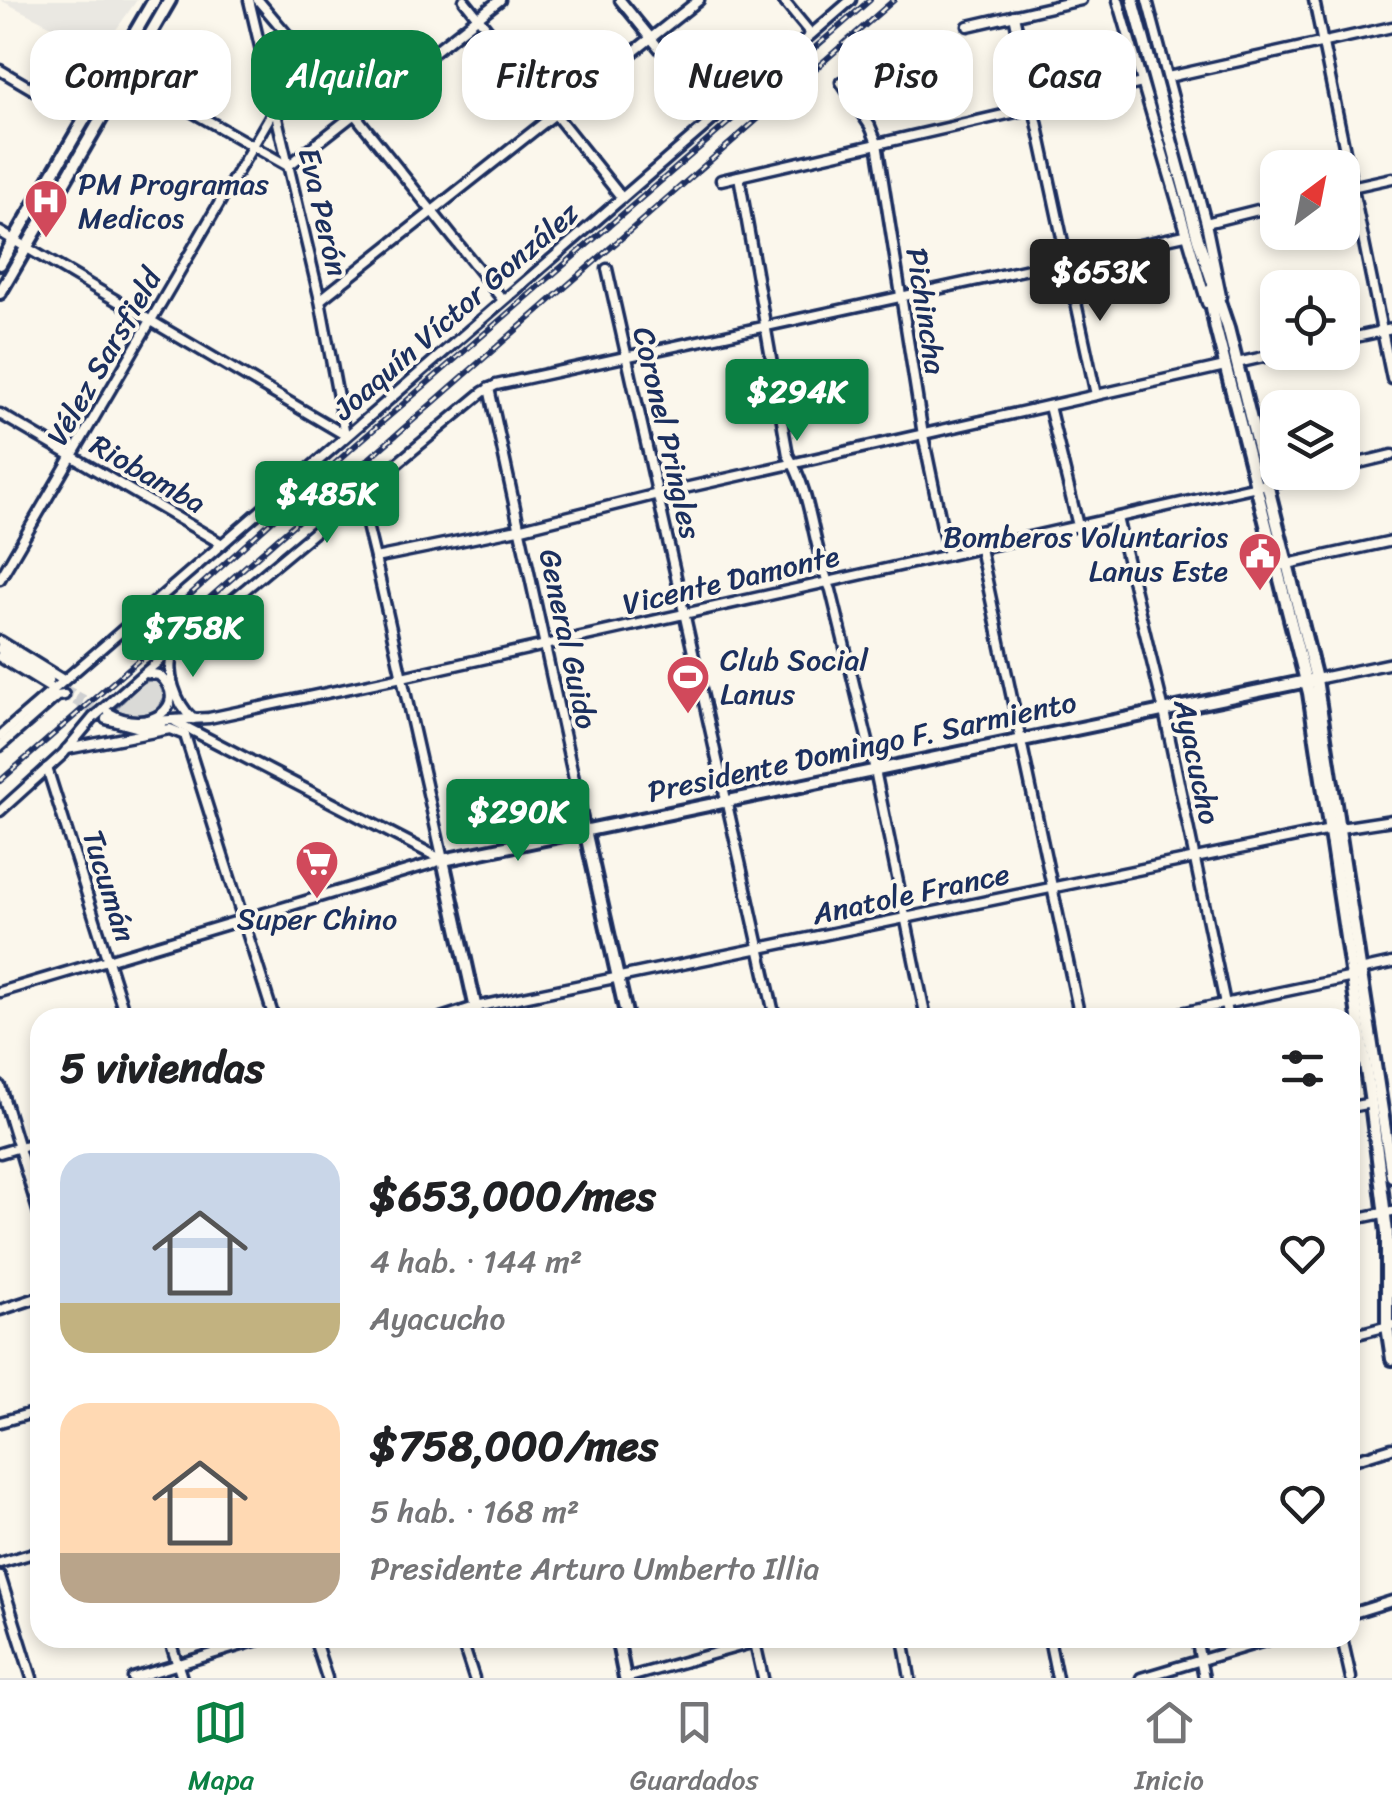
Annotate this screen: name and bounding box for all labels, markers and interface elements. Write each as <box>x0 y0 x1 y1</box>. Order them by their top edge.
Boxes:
chip: Comprar <box>30 30 231 120</box>
chip: Alquilar <box>251 30 442 120</box>
chip: Filtros <box>462 30 634 120</box>
chip: Nuevo <box>654 30 818 120</box>
chip: Piso <box>838 30 973 120</box>
chip: Casa <box>993 30 1136 120</box>
street label: Eva Perón <box>282 142 364 282</box>
north arrow <box>1260 150 1360 250</box>
map controls <box>1260 150 1360 490</box>
place label: PM Programas Medicos <box>78 157 269 245</box>
hospital icon: PM Programas Medicos <box>23 178 69 239</box>
street label: Joaquín Víctor González <box>319 187 593 435</box>
pin: $653K <box>1030 239 1170 324</box>
text: $653K <box>1052 243 1148 300</box>
street label: Pichincha <box>889 244 963 378</box>
street label: Vélez Sarsfield <box>31 256 178 456</box>
button: locate <box>1260 270 1360 370</box>
street label: Coronel Pringles <box>616 322 718 545</box>
pin: $294K <box>727 359 867 444</box>
text: $294K <box>747 363 847 420</box>
button: layers <box>1260 390 1360 490</box>
street label: Riobamba <box>79 419 217 529</box>
pin: $485K <box>257 461 397 546</box>
text: $485K <box>277 465 377 522</box>
place label: Bomberos Voluntarios Lanus Este <box>943 510 1229 598</box>
street label: Vicente Damonte <box>617 529 845 631</box>
public building icon: Bomberos Voluntarios Lanus Este <box>1237 531 1283 592</box>
street label: General Guido <box>523 544 613 734</box>
pin: $758K <box>123 595 263 680</box>
text: $758K <box>144 599 242 656</box>
place label: Club Social Lanus <box>720 633 870 721</box>
sports icon: Club Social Lanus <box>665 654 711 715</box>
street label: Presidente Domingo F. Sarmiento <box>642 675 1082 819</box>
street label: Ayacucho <box>1157 693 1237 830</box>
pin: $290K <box>448 779 588 864</box>
text: $290K <box>468 783 568 840</box>
street label: Tucumán <box>66 823 152 949</box>
supermarket icon: Super Chino <box>294 839 340 900</box>
street label: Anatole France <box>806 847 1015 941</box>
place label: Super Chino <box>237 892 397 946</box>
text: 5 viviendas <box>60 1031 264 1105</box>
icon: filters <box>1275 1041 1330 1096</box>
text: $653,000/mes <box>370 1159 656 1233</box>
icon: home <box>140 1193 260 1313</box>
icon: heart <box>1275 1226 1330 1281</box>
text: 4 hab. · 144 m² <box>370 1233 582 1290</box>
text: Ayacucho <box>370 1290 505 1347</box>
text: $758,000/mes <box>370 1409 658 1483</box>
icon: home <box>140 1443 260 1563</box>
icon: heart <box>1275 1476 1330 1531</box>
text: 5 hab. · 168 m² <box>370 1483 579 1540</box>
text: Presidente Arturo Umberto Illia <box>370 1540 820 1597</box>
tab: Mapa <box>188 1695 254 1804</box>
tab: Guardados <box>630 1695 758 1804</box>
tab: Inicio <box>1135 1695 1204 1804</box>

